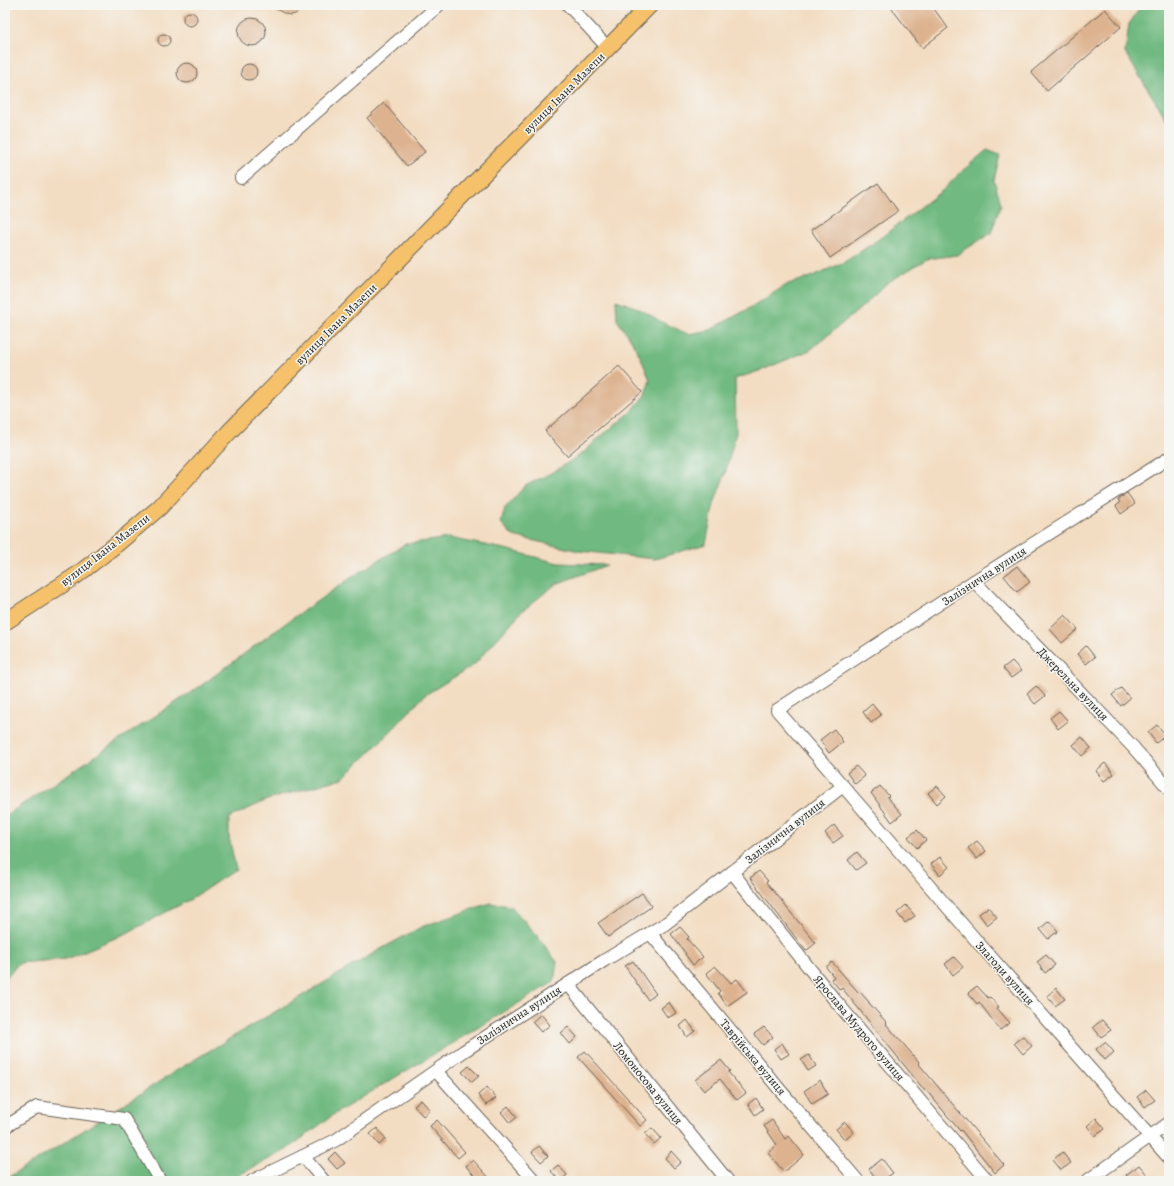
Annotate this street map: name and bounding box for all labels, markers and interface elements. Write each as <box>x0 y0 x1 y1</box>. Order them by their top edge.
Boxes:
street label: вулиця Івана Мазепи <box>520 49 608 137</box>
street label: вулиця Івана Мазепи <box>292 280 380 368</box>
street label: вулиця Івана Мазепи <box>57 510 153 590</box>
street label: Залізнична вулиця <box>939 543 1029 609</box>
street label: Джерельна вулиця <box>1034 644 1112 724</box>
street label: Залізнична вулиця <box>742 795 829 867</box>
street label: Злагоди вулиця <box>972 938 1038 1009</box>
street label: Ярослава Мудрого вулиця <box>810 972 908 1085</box>
street label: Залізнична вулиця <box>474 982 564 1048</box>
street label: Таврійська вулиця <box>716 1016 790 1099</box>
street label: Ломоносова вулиця <box>610 1038 686 1128</box>

